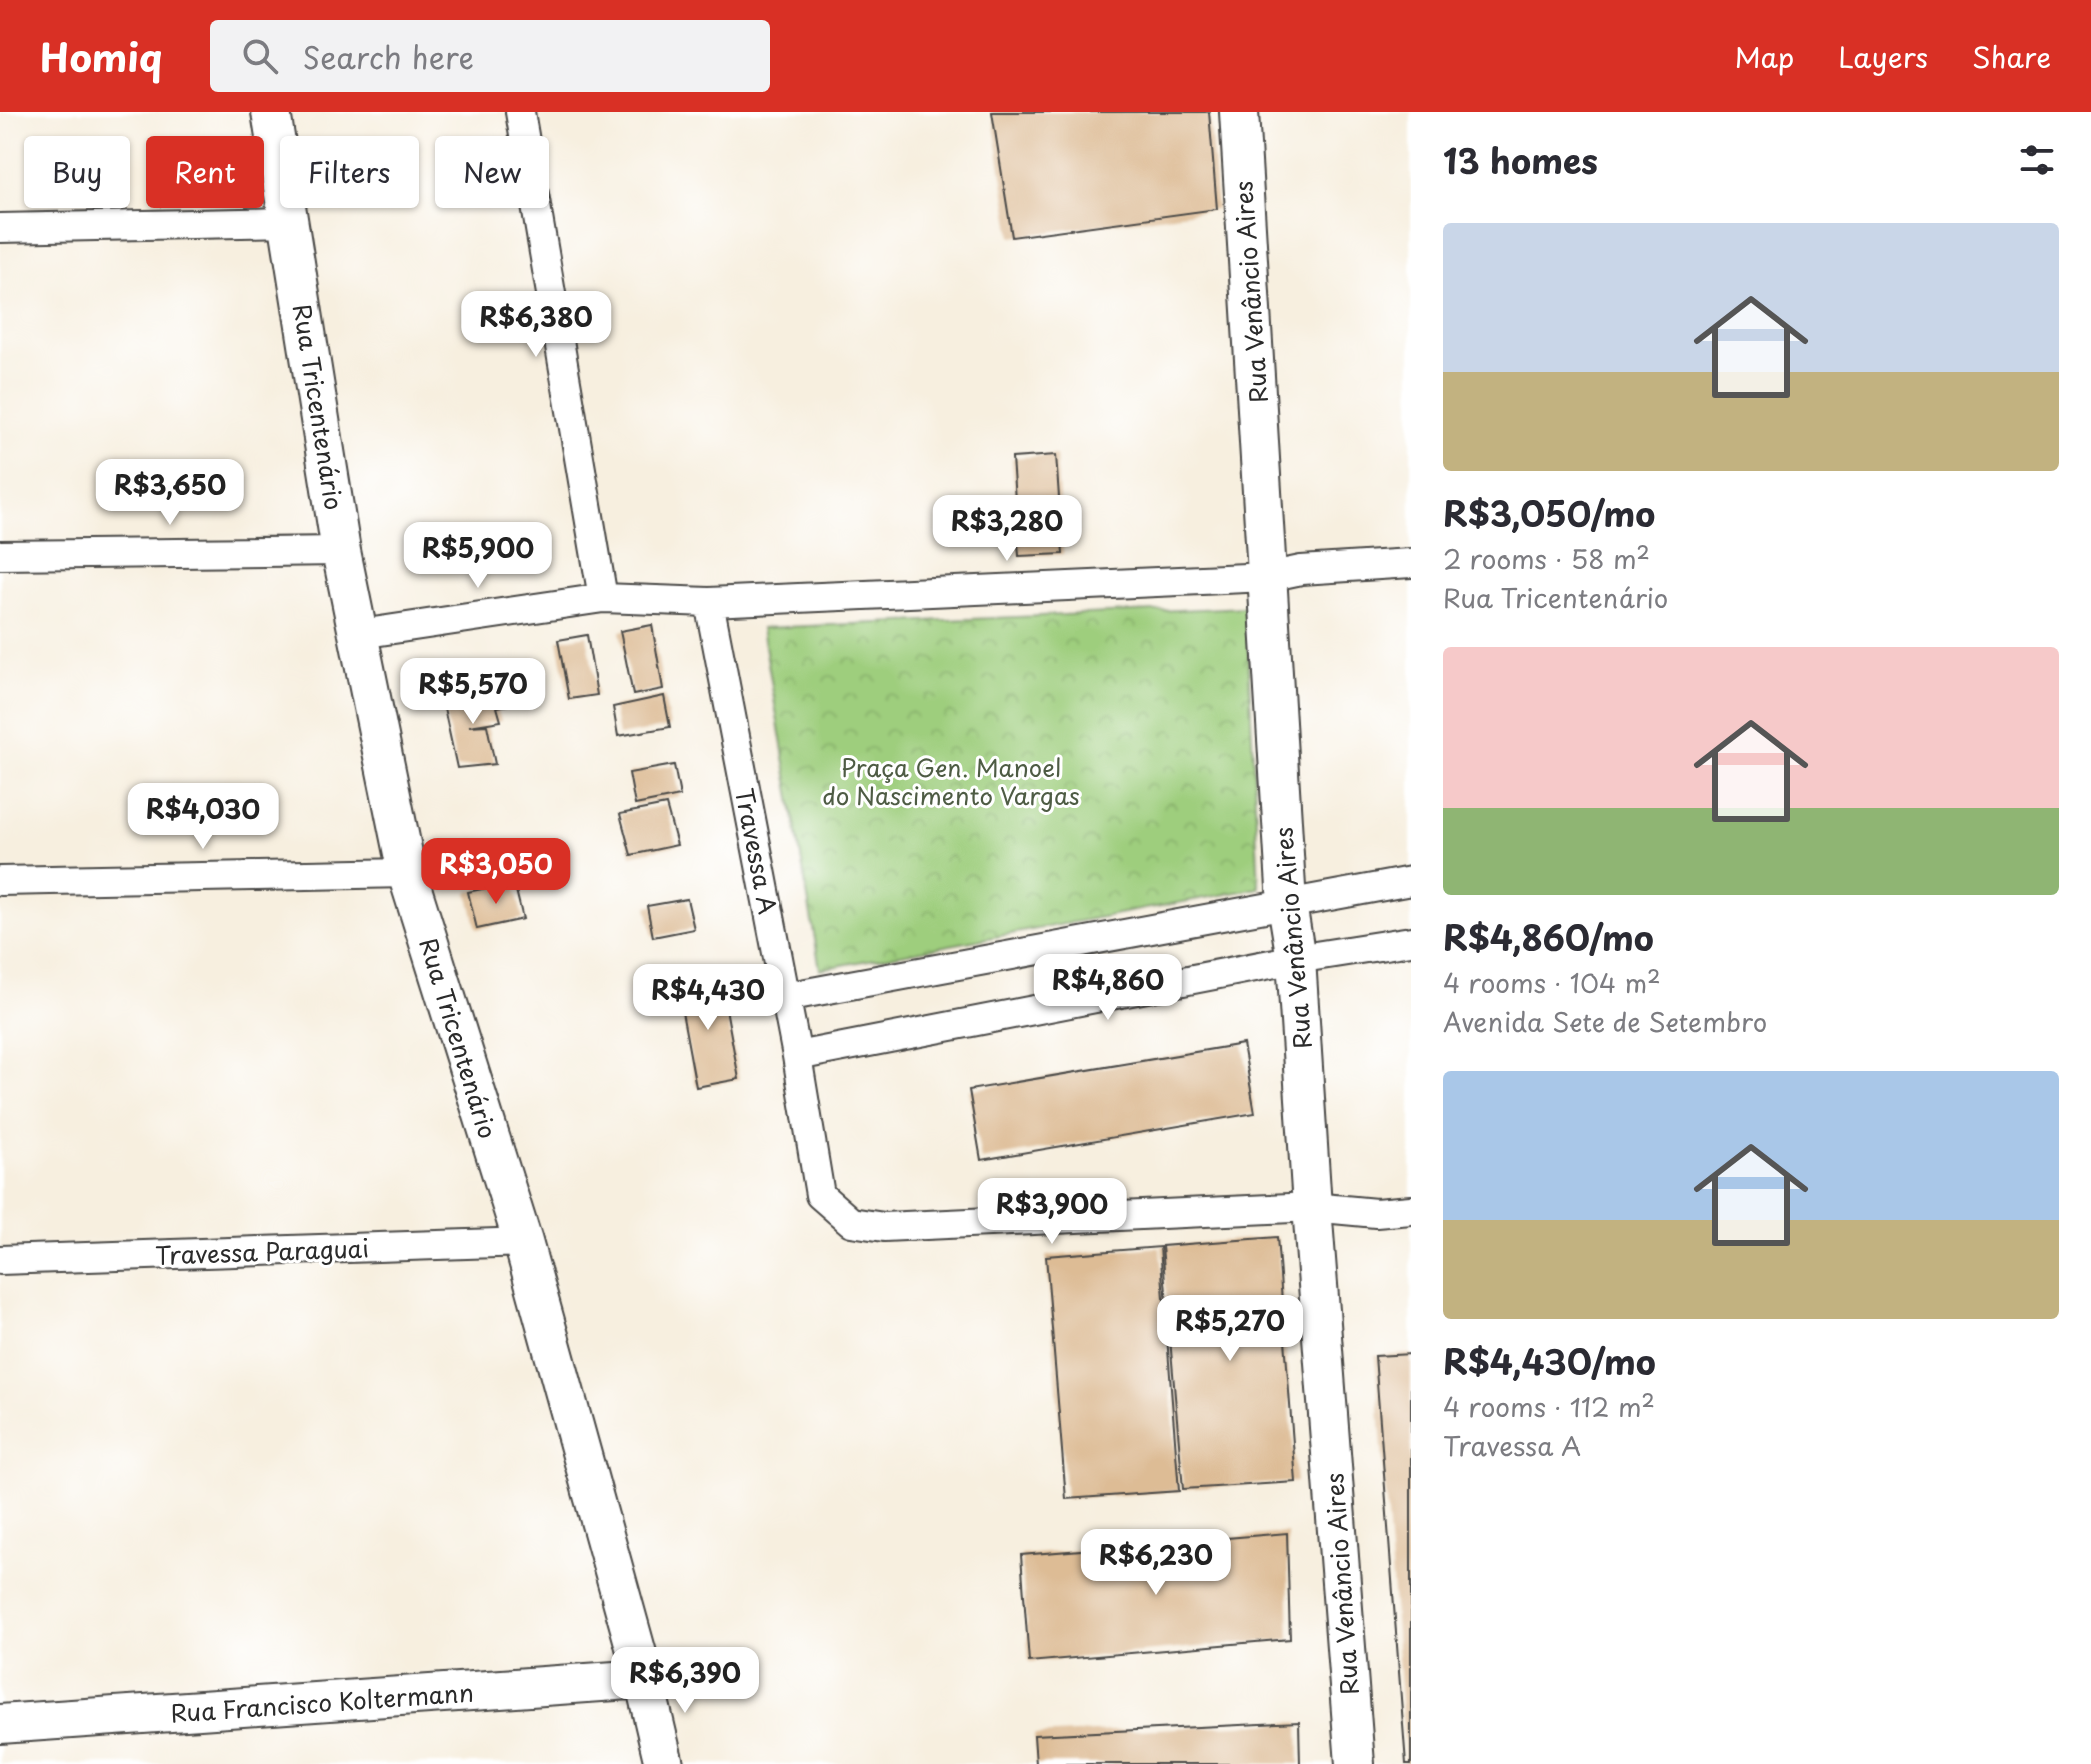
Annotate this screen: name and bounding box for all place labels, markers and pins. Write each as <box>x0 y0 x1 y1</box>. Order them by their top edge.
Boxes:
pin: R$6,380 <box>462 291 610 359</box>
pin: R$3,650 <box>96 459 244 527</box>
pin: R$3,280 <box>933 495 1081 563</box>
pin: R$5,900 <box>404 522 552 590</box>
pin: R$5,570 <box>399 658 547 726</box>
pin: R$4,030 <box>129 783 277 851</box>
pin: R$3,050 <box>422 838 570 906</box>
pin: R$4,860 <box>1034 954 1182 1022</box>
pin: R$4,430 <box>634 964 782 1032</box>
pin: R$3,900 <box>978 1178 1126 1246</box>
pin: R$5,270 <box>1156 1295 1304 1363</box>
pin: R$6,230 <box>1082 1529 1230 1597</box>
pin: R$6,390 <box>611 1647 759 1715</box>

